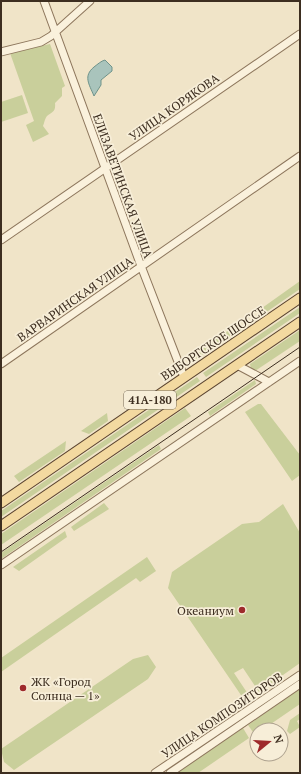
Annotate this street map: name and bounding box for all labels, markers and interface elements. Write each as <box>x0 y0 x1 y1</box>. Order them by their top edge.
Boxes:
street label: УЛИЦА КОРЯКОВА <box>126 70 223 144</box>
street label: ЕЛИЗАВЕТИНСКАЯ УЛИЦА <box>90 112 156 261</box>
street label: ВАРВАРИНСКАЯ УЛИЦА <box>14 253 136 345</box>
street label: ВЫБОРГСКОЕ ШОССЕ <box>158 302 268 384</box>
road number: 41А-180 <box>124 391 176 409</box>
place label: Океаниум <box>177 603 234 618</box>
marker: Океаниум <box>237 605 247 615</box>
street label: УЛИЦА КОМПОЗИТОРОВ <box>159 669 285 761</box>
place label: ЖК «Город Солнца — 1» <box>31 674 100 703</box>
marker: ЖК «Город Солнца — 1» <box>18 683 28 693</box>
north arrow <box>249 722 289 762</box>
text: N <box>271 733 287 746</box>

